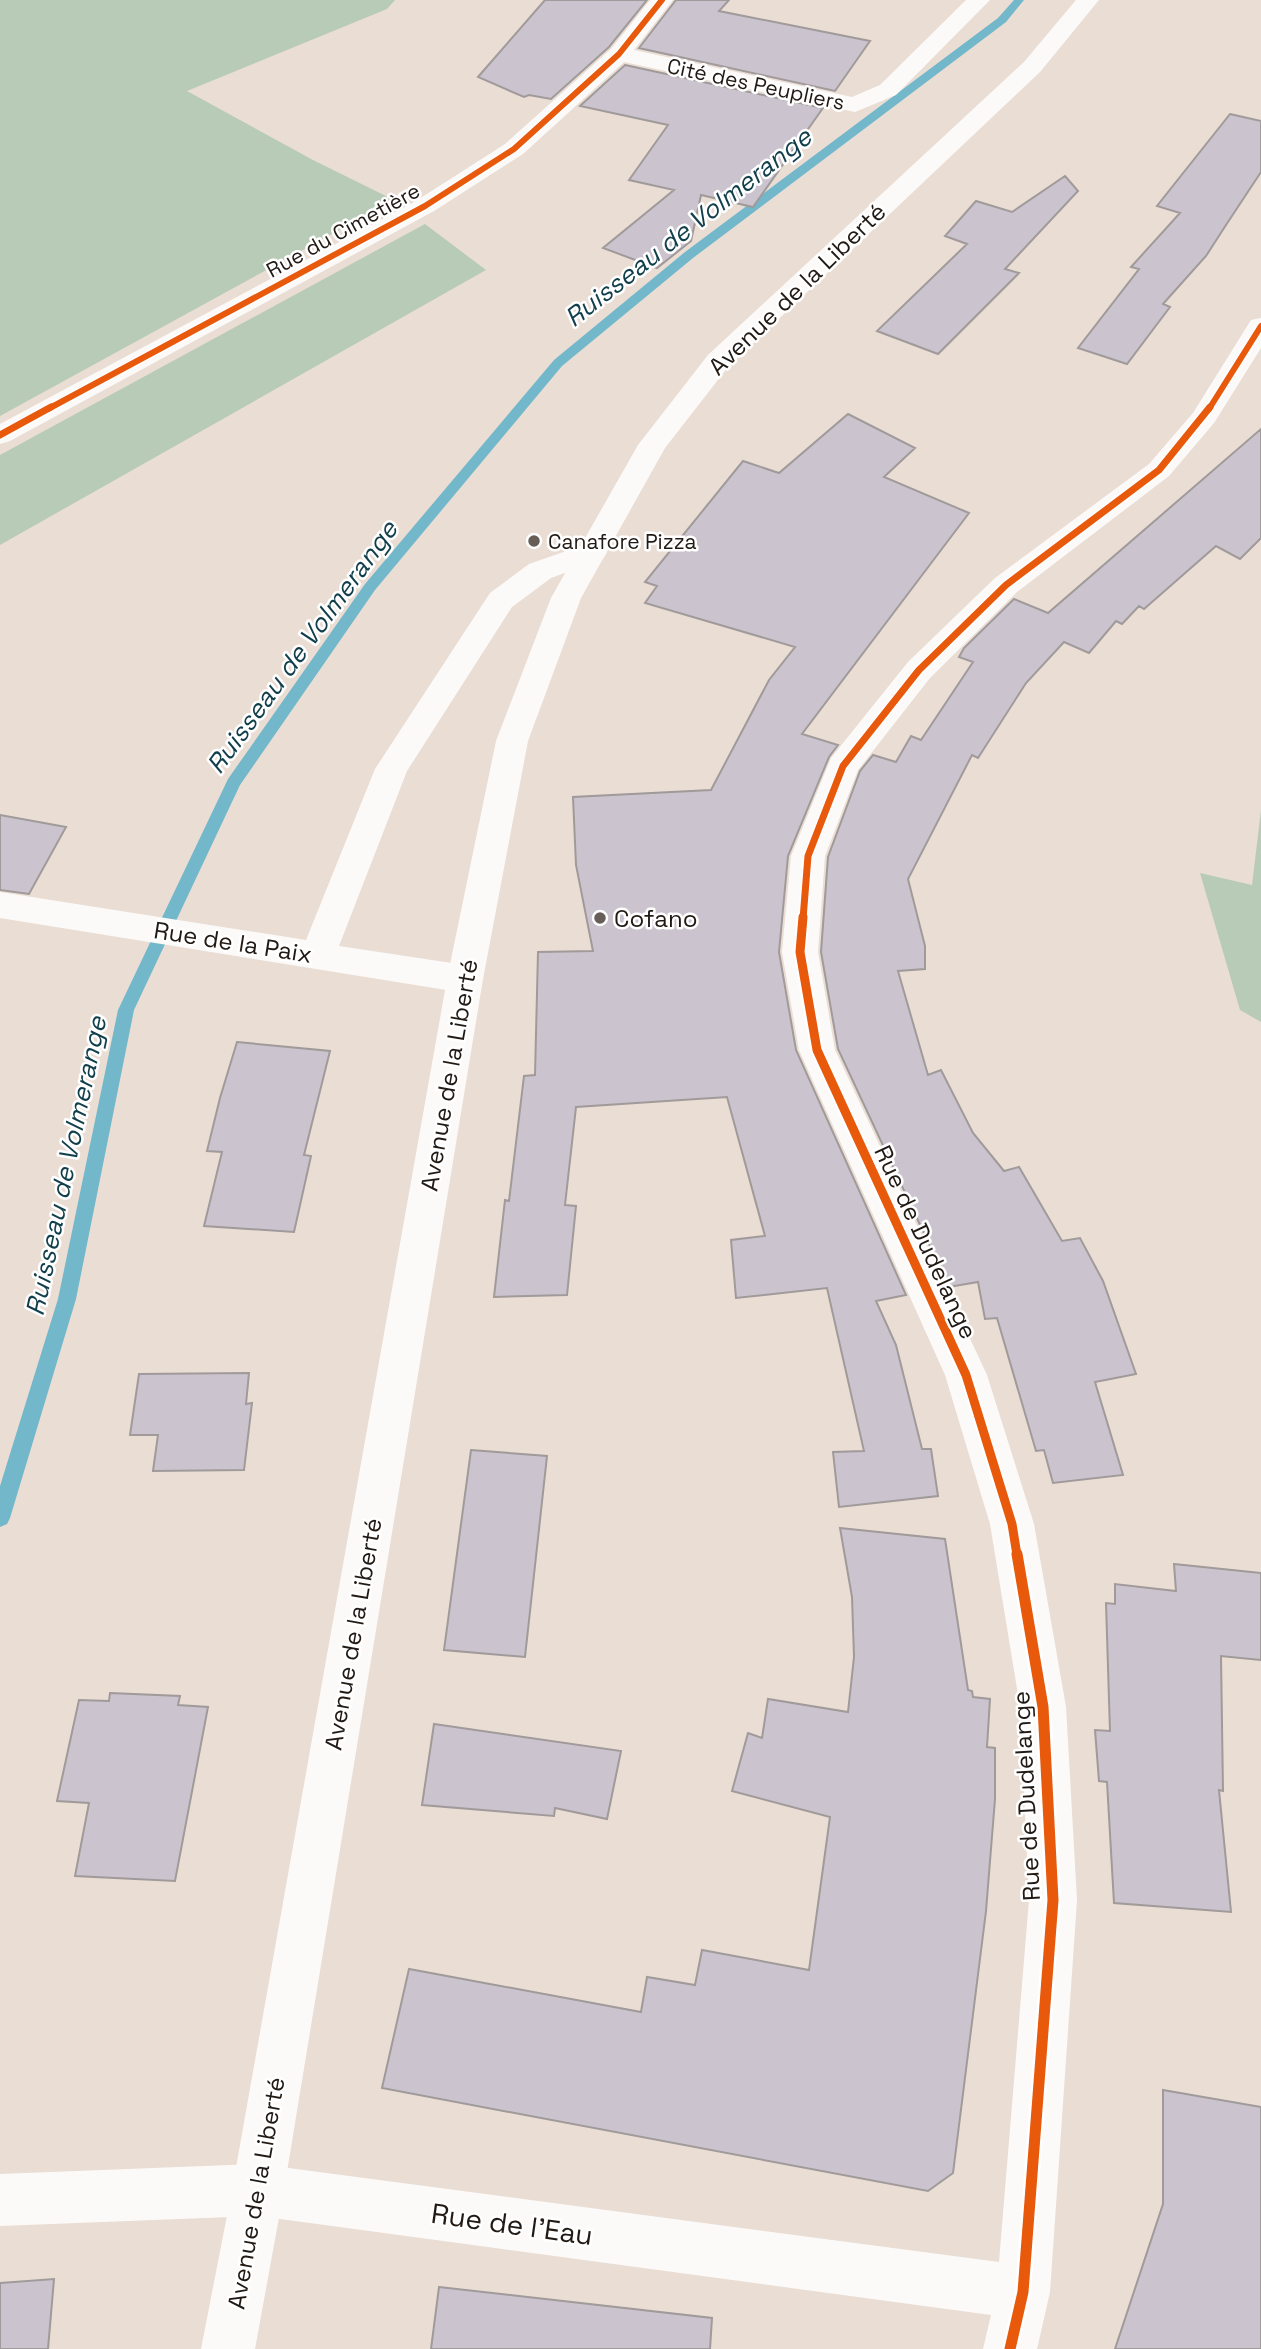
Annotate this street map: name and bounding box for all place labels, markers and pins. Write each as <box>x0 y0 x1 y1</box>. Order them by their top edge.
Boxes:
place label: Canafore Pizza <box>548 528 697 555</box>
marker: Canafore Pizza <box>526 533 542 549</box>
place label: Cofano <box>614 903 698 934</box>
marker: Cofano <box>592 910 608 926</box>

